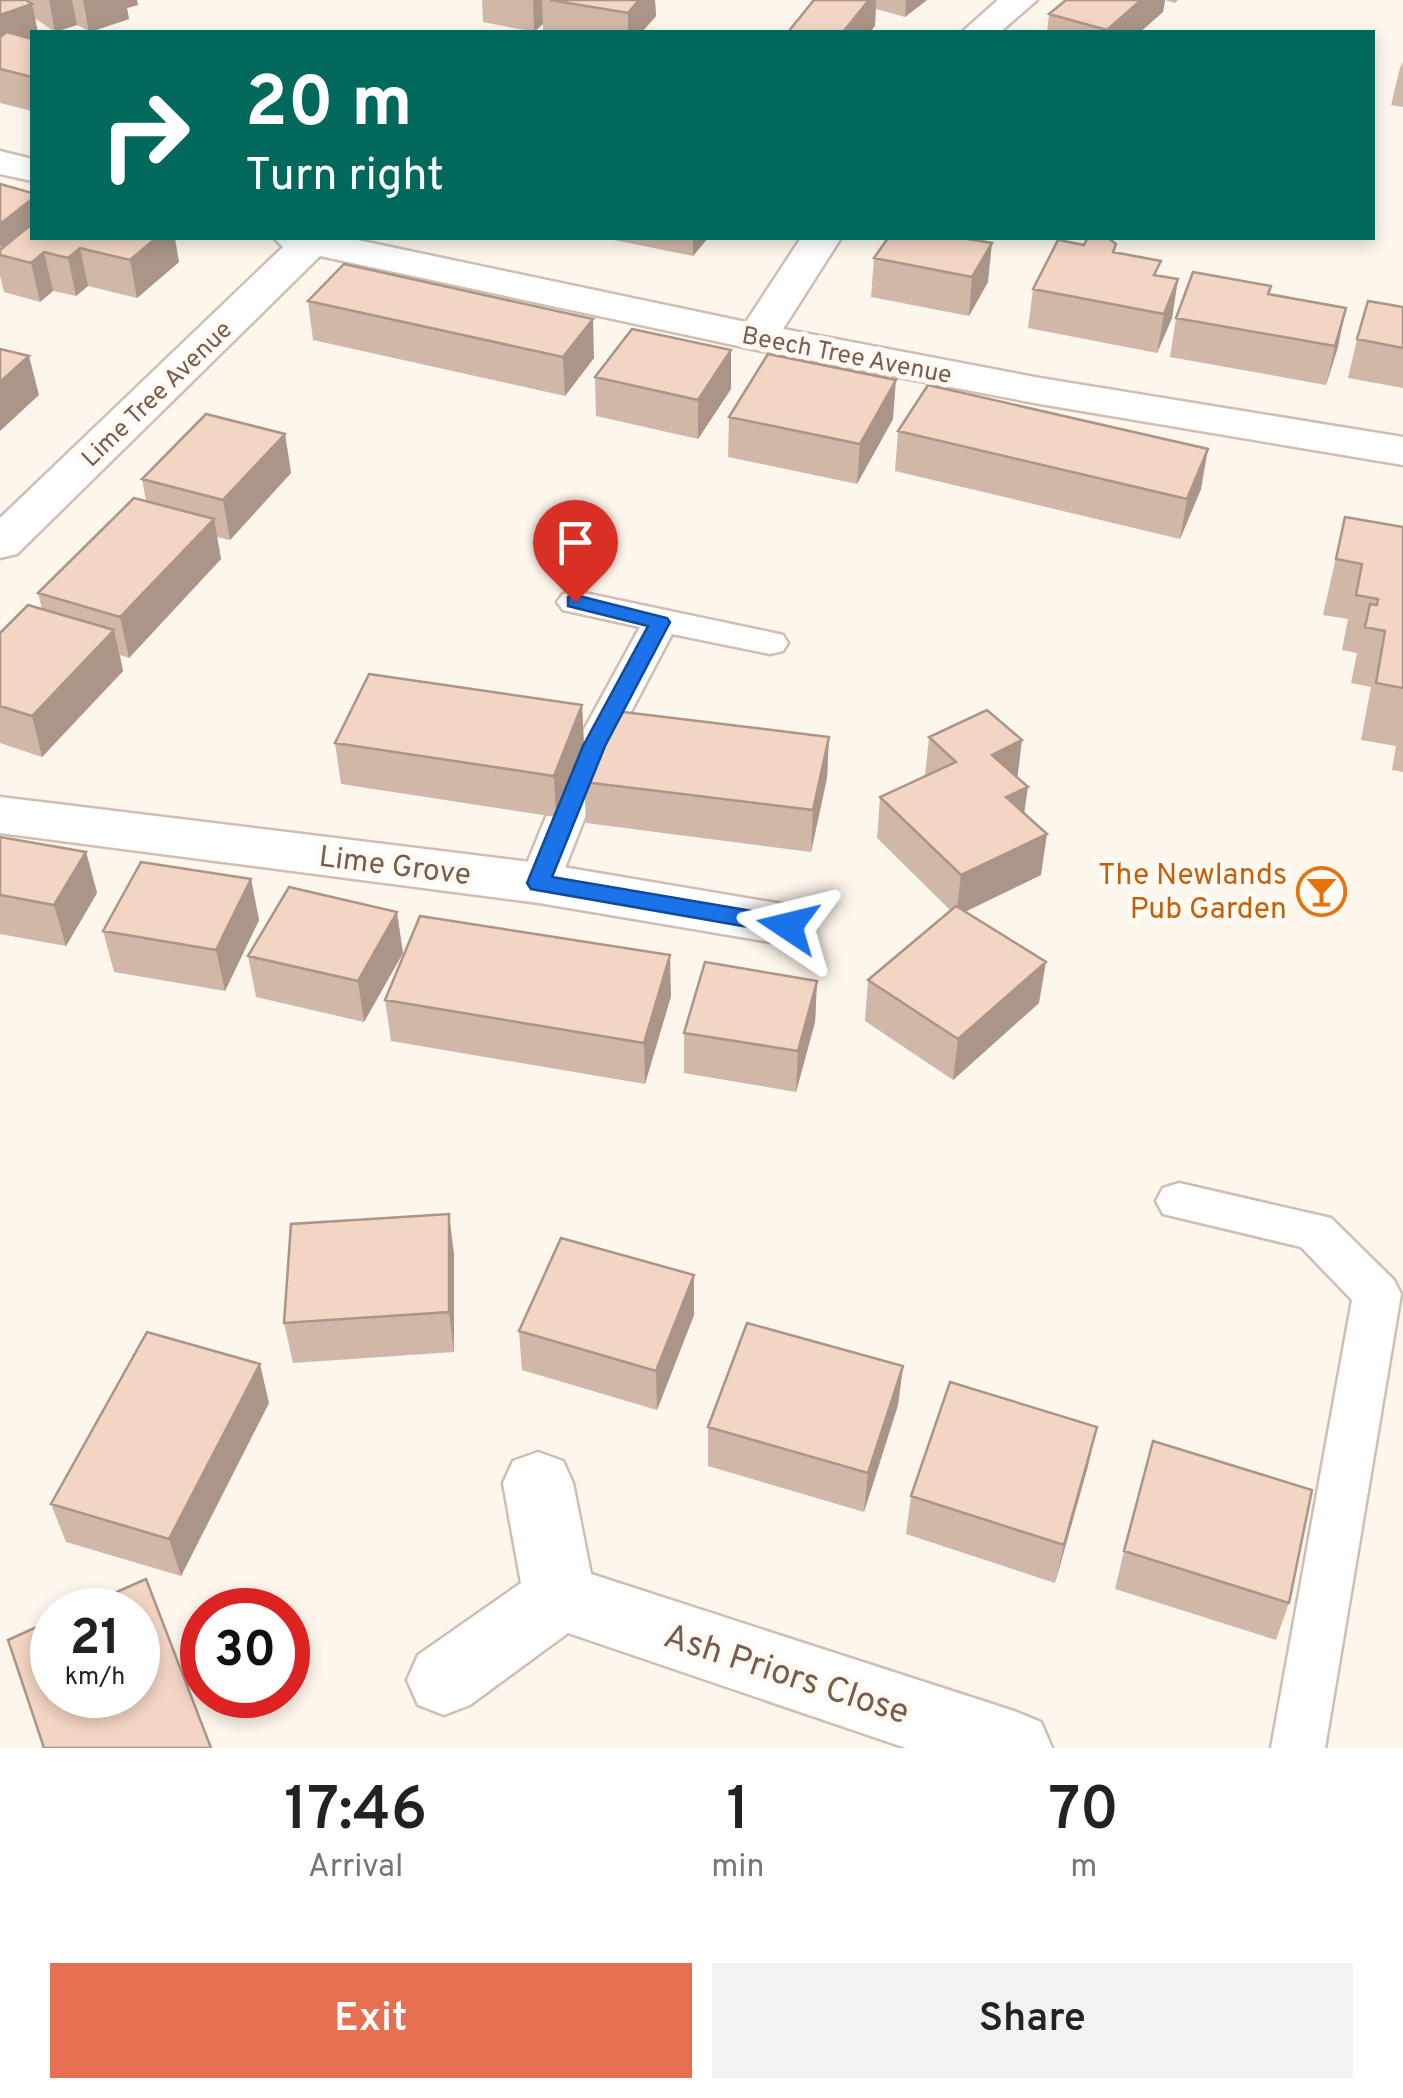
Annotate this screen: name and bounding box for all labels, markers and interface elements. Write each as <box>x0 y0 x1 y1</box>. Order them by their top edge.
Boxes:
text: 20 m <box>245 62 413 151</box>
icon: right <box>80 70 210 200</box>
text: Turn right <box>245 149 444 206</box>
street label: Lime Tree Avenue <box>76 315 240 475</box>
street label: Beech Tree Avenue <box>739 321 954 393</box>
pin <box>533 500 618 603</box>
icon: arrive <box>548 515 603 570</box>
street label: Lime Grove <box>317 840 473 895</box>
place label: The Newlands Pub Garden <box>1098 858 1287 929</box>
bar icon: The Newlands Pub Garden <box>1296 865 1348 917</box>
position arrow <box>736 874 840 978</box>
speed limit sign: 30 <box>180 1588 310 1718</box>
text: 21 <box>70 1609 120 1672</box>
street label: Ash Priors Close <box>658 1615 914 1736</box>
text: km/h <box>65 1662 125 1694</box>
text: 17:46 <box>284 1775 427 1851</box>
text: 1 <box>726 1775 750 1851</box>
text: 70 <box>1048 1775 1119 1851</box>
text: Arrival <box>308 1848 403 1888</box>
text: min <box>711 1848 765 1888</box>
text: m <box>1070 1848 1097 1888</box>
button: Exit <box>50 1963 692 2078</box>
button: Share <box>712 1963 1353 2078</box>

